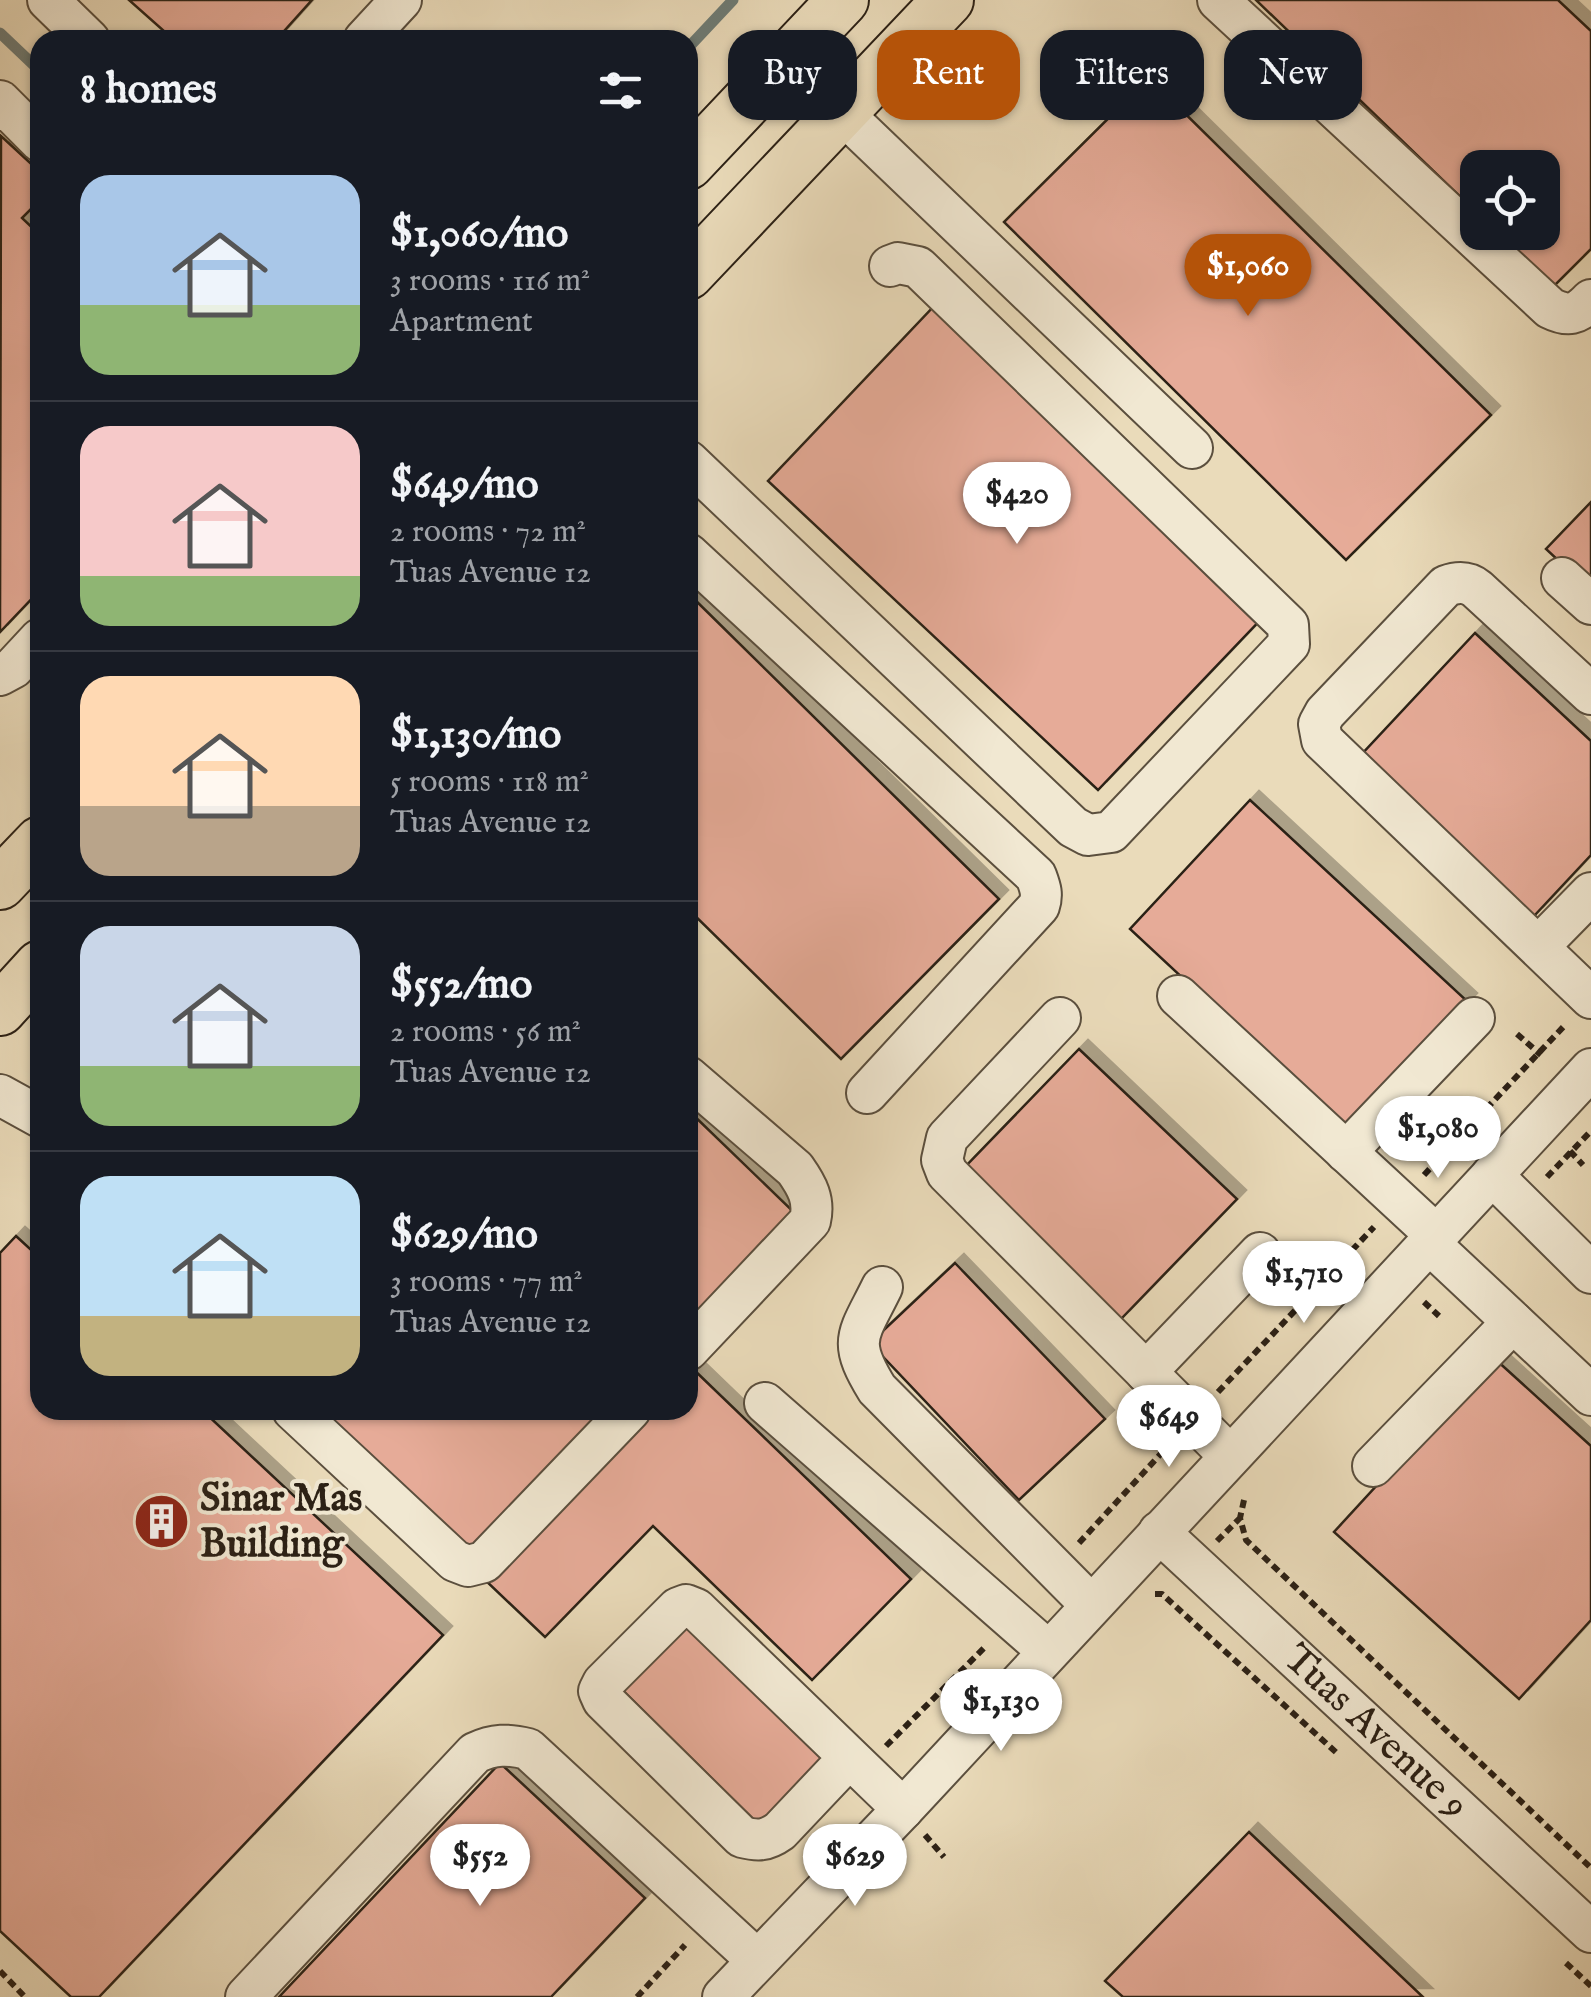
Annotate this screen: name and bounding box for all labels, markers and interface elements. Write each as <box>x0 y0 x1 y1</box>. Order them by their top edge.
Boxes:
chip: Buy <box>728 30 857 120</box>
chip: Rent <box>877 30 1020 120</box>
chip: Filters <box>1040 30 1204 120</box>
chip: New <box>1224 30 1362 120</box>
icon: filters <box>593 63 648 118</box>
text: 8 homes <box>80 64 217 117</box>
map controls <box>1460 150 1560 250</box>
button: locate <box>1460 150 1560 250</box>
text: $1,060/mo <box>390 208 568 261</box>
icon: home <box>160 215 280 335</box>
pin: $1,060 <box>1167 234 1329 319</box>
text: $1,060 <box>1206 246 1290 287</box>
text: 3 rooms · 116 m² <box>390 261 590 302</box>
text: Apartment <box>390 302 533 343</box>
text: $649/mo <box>390 459 539 512</box>
pin: $420 <box>958 462 1076 547</box>
icon: home <box>160 466 280 586</box>
text: $420 <box>985 474 1049 515</box>
text: 2 rooms · 72 m² <box>390 512 586 553</box>
text: Tuas Avenue 12 <box>390 553 591 594</box>
text: $1,130/mo <box>390 709 561 762</box>
icon: home <box>160 716 280 836</box>
text: 5 rooms · 118 m² <box>390 762 589 803</box>
text: Tuas Avenue 12 <box>390 803 591 844</box>
text: $552/mo <box>390 959 533 1012</box>
icon: home <box>160 966 280 1086</box>
text: 2 rooms · 56 m² <box>390 1012 581 1053</box>
text: Tuas Avenue 12 <box>390 1053 591 1094</box>
pin: $1,080 <box>1357 1096 1519 1181</box>
text: $1,080 <box>1397 1108 1479 1149</box>
text: $629/mo <box>390 1209 538 1262</box>
icon: home <box>160 1216 280 1336</box>
pin: $1,710 <box>1223 1241 1385 1326</box>
text: $1,710 <box>1265 1253 1343 1294</box>
text: 3 rooms · 77 m² <box>390 1262 583 1303</box>
text: Tuas Avenue 12 <box>390 1303 591 1344</box>
pin: $649 <box>1110 1385 1228 1470</box>
text: $649 <box>1139 1397 1199 1438</box>
place label: Sinar Mas Building <box>200 1474 362 1571</box>
building icon: Sinar Mas Building <box>131 1492 191 1552</box>
street label: Tuas Avenue 9 <box>1272 1634 1479 1831</box>
pin: $1,130 <box>920 1669 1082 1754</box>
text: $1,130 <box>962 1681 1040 1722</box>
pin: $552 <box>421 1824 539 1909</box>
pin: $629 <box>796 1824 914 1909</box>
text: $552 <box>452 1836 508 1877</box>
text: $629 <box>825 1836 885 1877</box>

